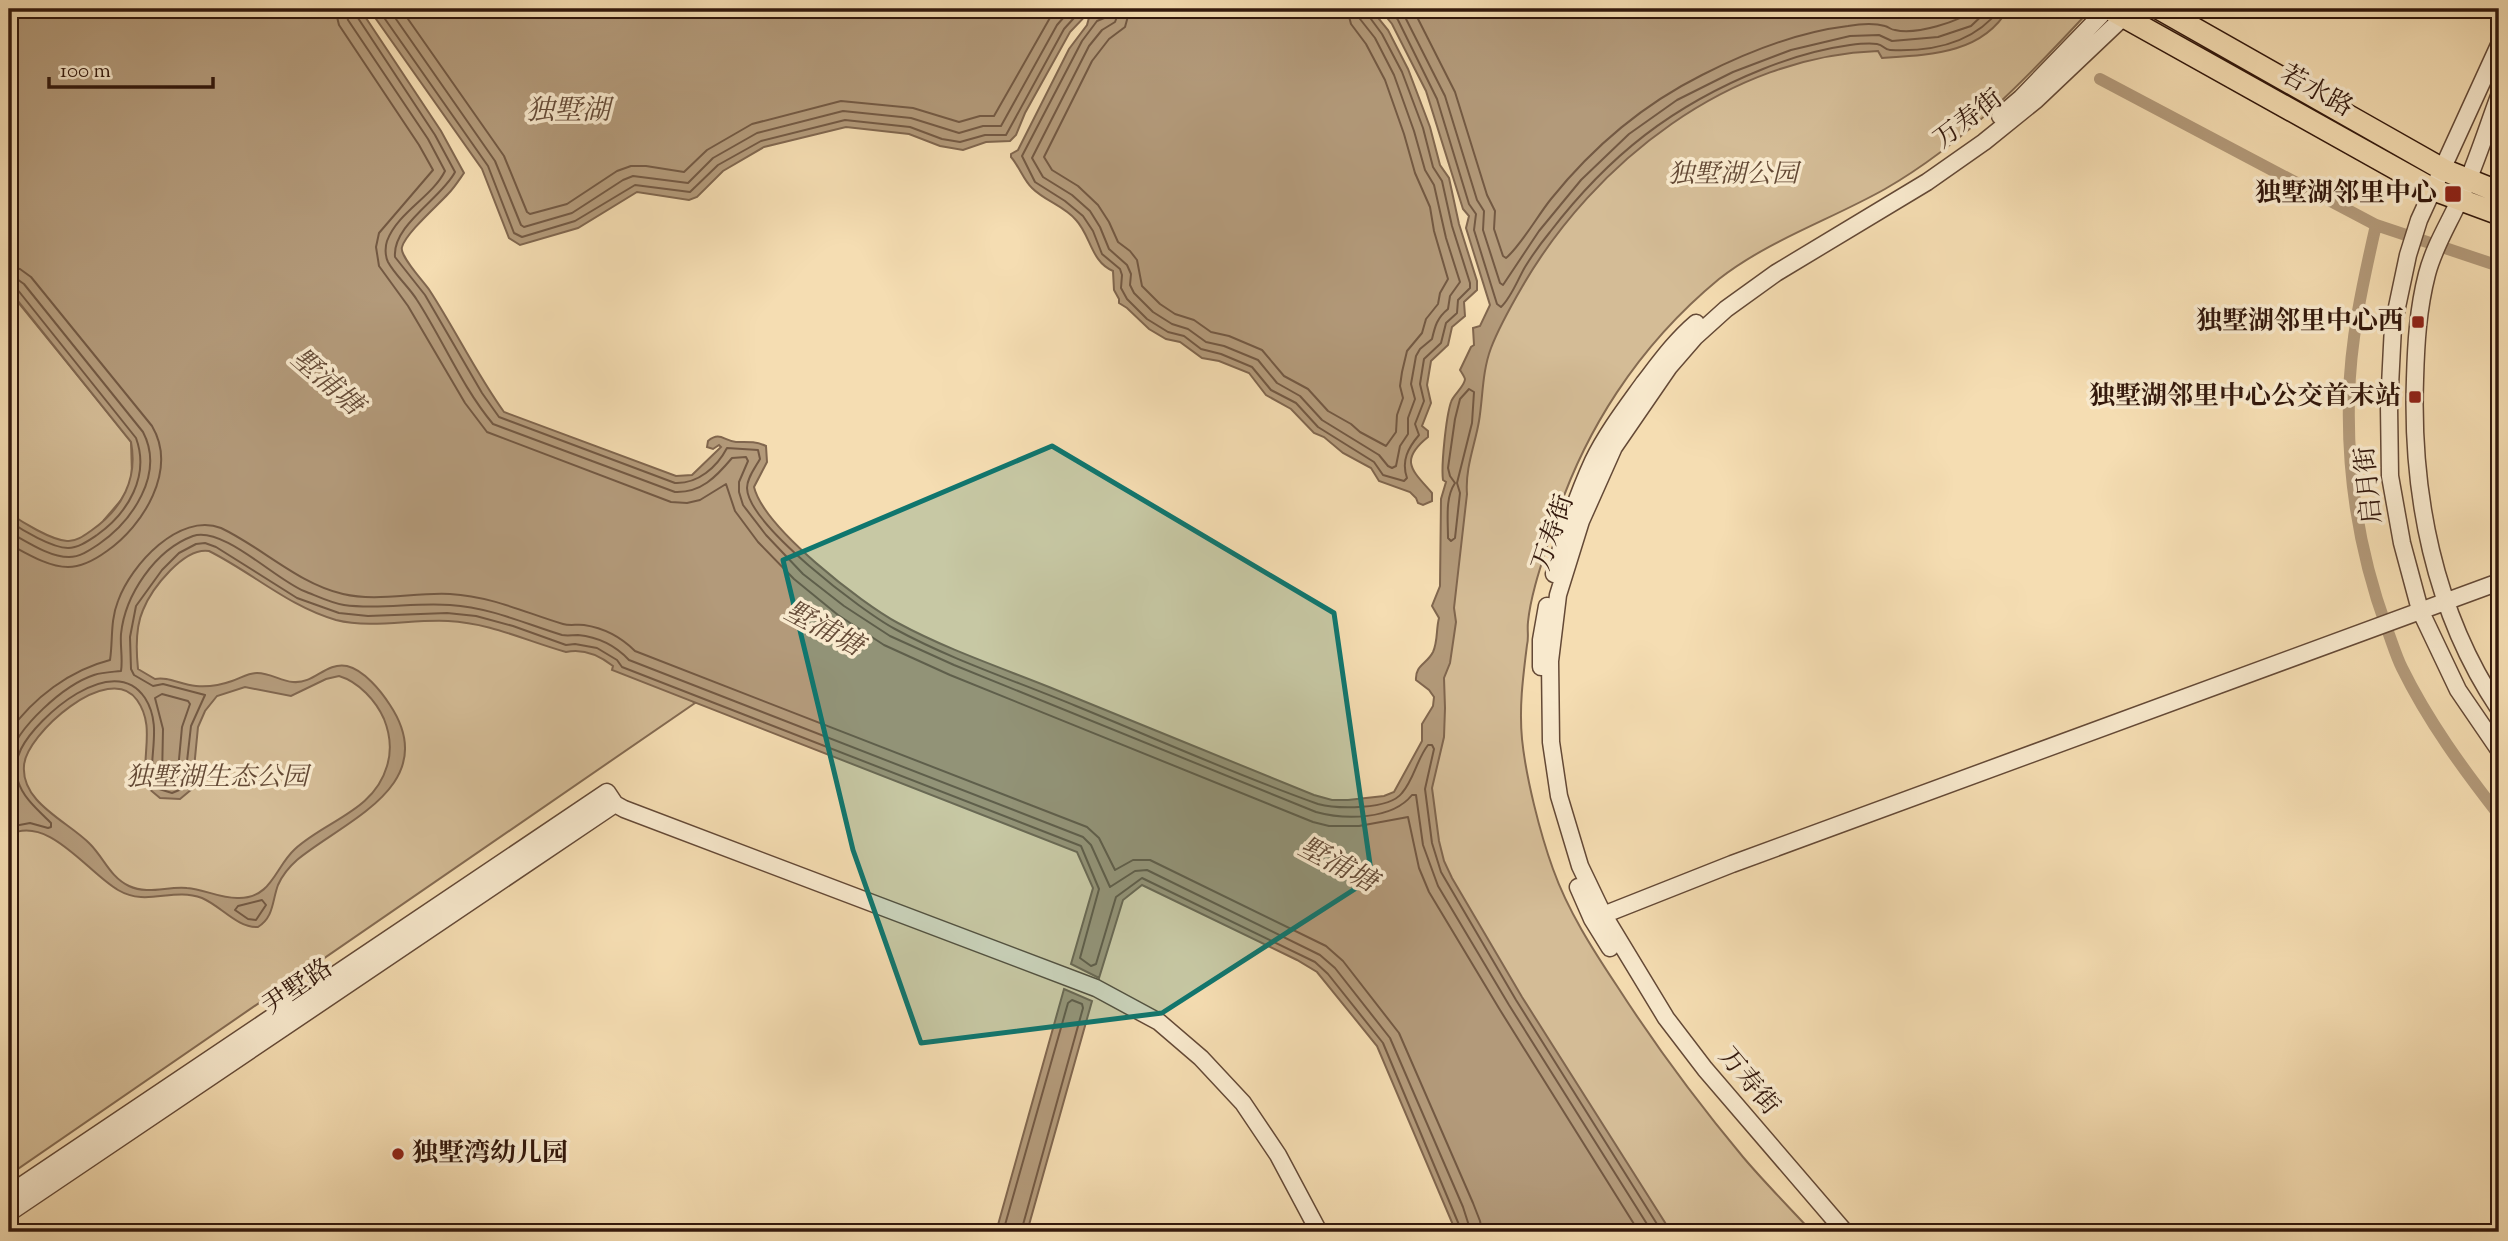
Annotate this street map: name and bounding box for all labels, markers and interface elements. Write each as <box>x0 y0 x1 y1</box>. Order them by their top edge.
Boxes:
scale bar <box>49 46 214 90</box>
text: 100 m <box>60 57 111 87</box>
street label: 若水路 <box>2273 57 2359 127</box>
street label: 万寿街 <box>1927 82 2011 158</box>
water label: 独墅湖 <box>526 92 615 132</box>
park label: 独墅湖公园 <box>1668 157 1802 194</box>
place label: 独墅湖邻里中心 <box>2255 176 2437 213</box>
marker: 独墅湖邻里中心 <box>2443 184 2463 204</box>
place label: 独墅湖邻里中心西 <box>2196 304 2404 341</box>
marker: 独墅湖邻里中心西 <box>2410 314 2426 330</box>
water label: 墅浦塘 <box>281 340 374 428</box>
place label: 独墅湖邻里中心公交首末站 <box>2089 379 2401 416</box>
marker: 独墅湖邻里中心公交首末站 <box>2407 389 2423 405</box>
street label: 启月街 <box>2348 444 2392 526</box>
street label: 万寿街 <box>1524 490 1584 576</box>
water label: 墅浦塘 <box>777 593 873 669</box>
park label: 独墅湖生态公园 <box>126 760 312 797</box>
water label: 墅浦塘 <box>1291 829 1387 905</box>
street label: 尹墅路 <box>255 951 341 1025</box>
street label: 万寿街 <box>1709 1040 1787 1124</box>
place label: 独墅湾幼儿园 <box>412 1136 568 1173</box>
marker: 独墅湾幼儿园 <box>390 1146 406 1162</box>

